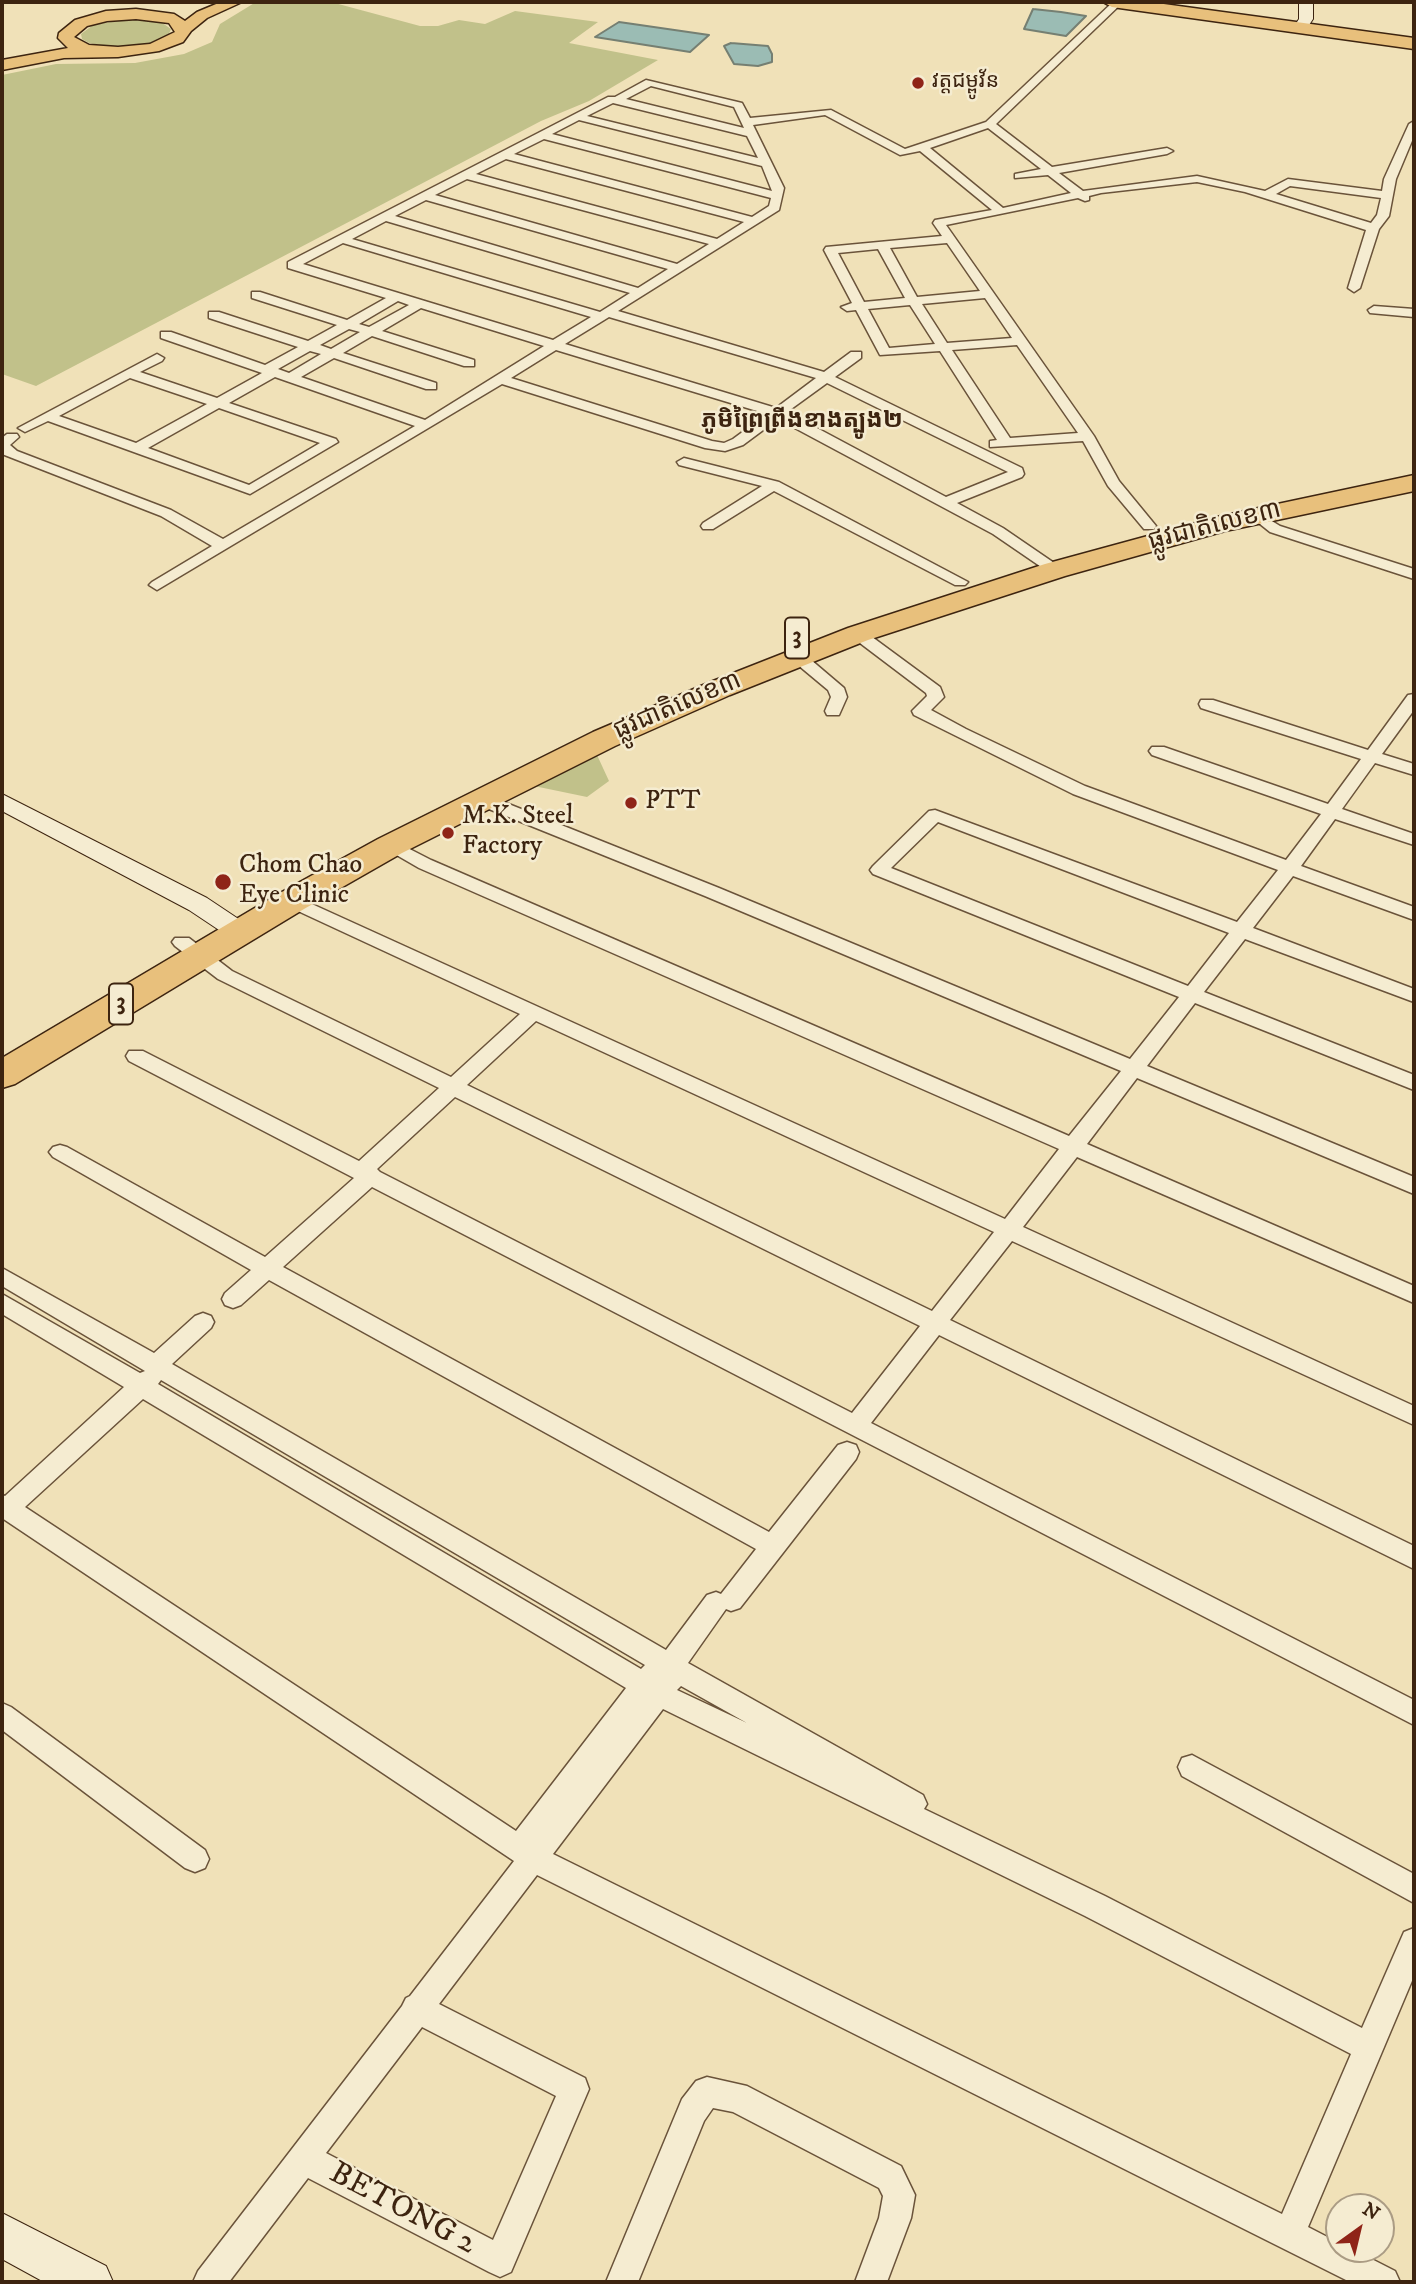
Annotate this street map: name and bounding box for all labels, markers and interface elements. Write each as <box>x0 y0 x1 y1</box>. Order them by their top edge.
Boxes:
place label: វត្តជម្ពូវ័ន <box>932 70 999 96</box>
marker: វត្តជម្ពូវ័ន <box>910 75 926 91</box>
district label: ភូមិព្រៃព្រីងខាងត្បូង២ <box>701 408 903 436</box>
street label: ផ្លូវជាតិលេខ៣ <box>1145 495 1285 559</box>
road number: 3 <box>785 618 809 658</box>
street label: ផ្លូវជាតិលេខ៣ <box>609 666 747 748</box>
place label: PTT <box>645 787 700 819</box>
marker: PTT <box>623 795 639 811</box>
place label: M.K. Steel Factory <box>462 802 574 864</box>
marker: M.K. Steel Factory <box>440 825 456 841</box>
place label: Chom Chao Eye Clinic <box>239 851 362 912</box>
marker: Chom Chao Eye Clinic <box>213 872 233 892</box>
road number: 3 <box>109 984 133 1024</box>
street label: BETONG 2 <box>322 2155 482 2265</box>
north arrow <box>1325 2193 1395 2263</box>
text: N <box>1358 2198 1384 2226</box>

